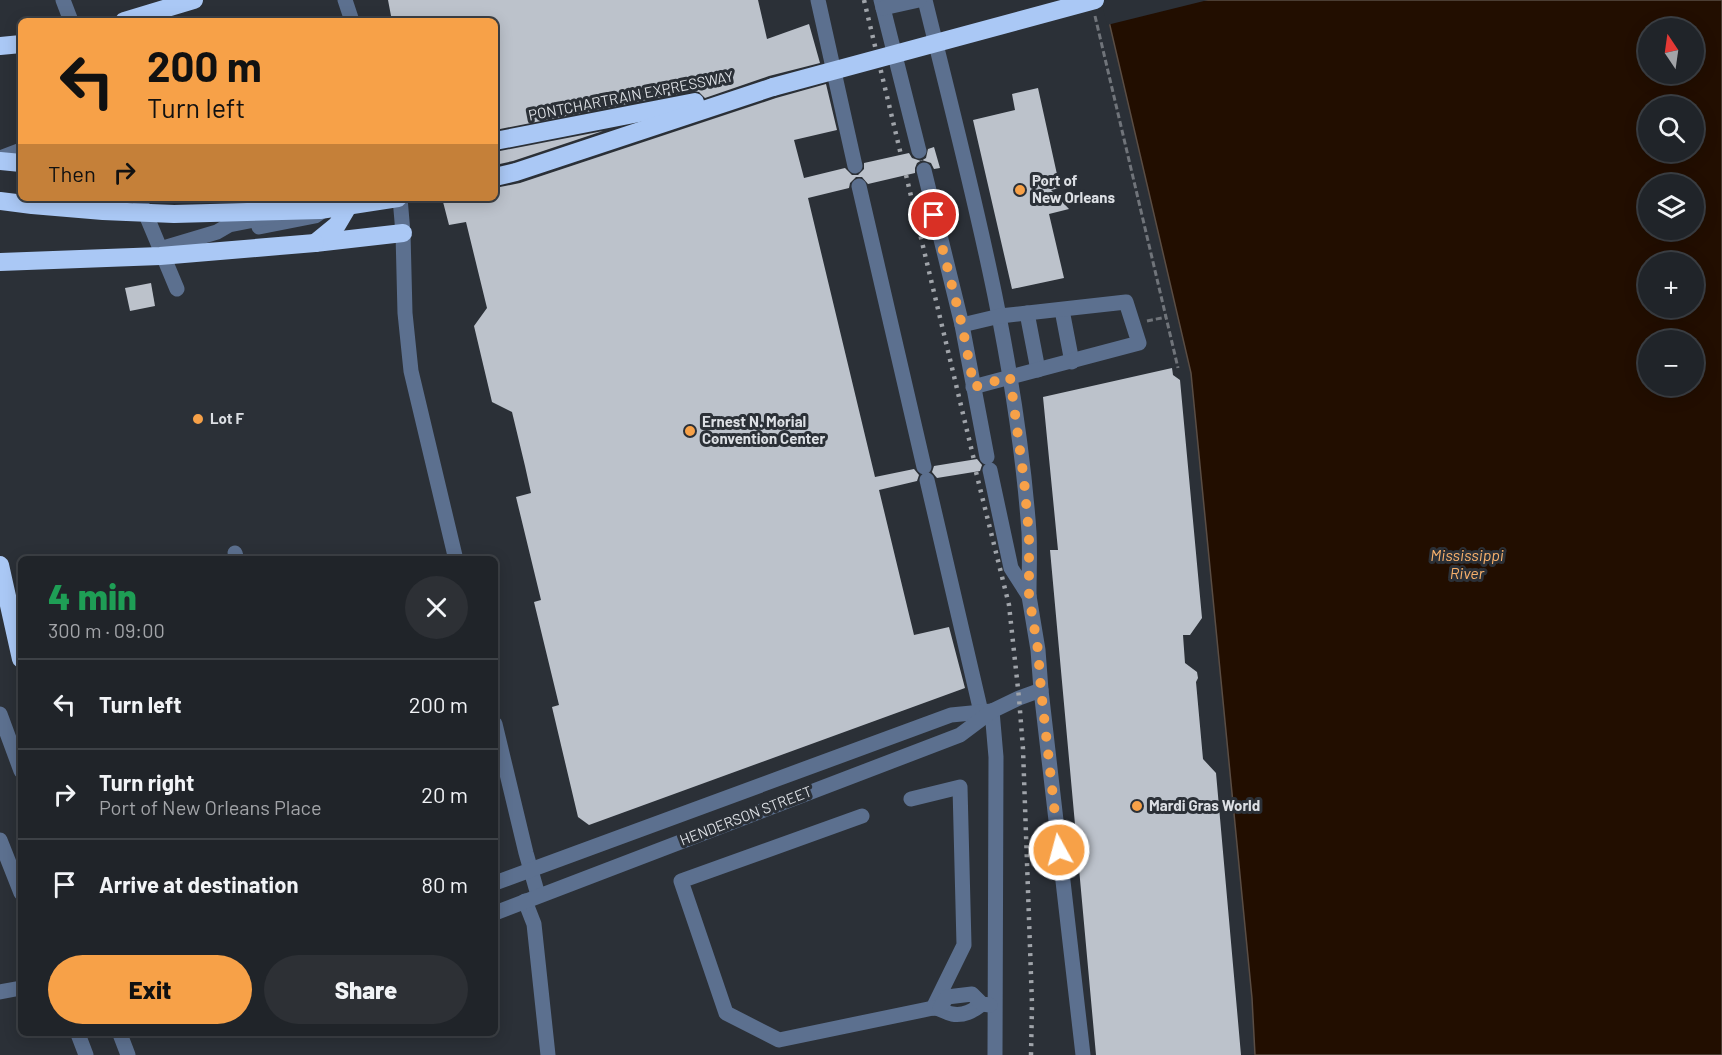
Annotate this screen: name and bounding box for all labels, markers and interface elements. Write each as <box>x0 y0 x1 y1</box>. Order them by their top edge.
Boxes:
north arrow <box>1638 18 1704 84</box>
map controls <box>1638 18 1704 396</box>
text: 200 m <box>147 40 262 90</box>
icon: left <box>48 42 126 120</box>
street label: PONTCHARTRAIN EXPRESSWAY <box>527 66 735 124</box>
text: Turn left <box>147 91 245 123</box>
button: search <box>1638 96 1704 162</box>
icon: right <box>108 156 141 189</box>
text: Then <box>48 160 96 186</box>
place label: Port of New Orleans <box>1032 171 1115 206</box>
button: layers <box>1638 174 1704 240</box>
marker: Port of New Orleans <box>1013 183 1027 197</box>
pin <box>908 189 959 240</box>
icon: arrive <box>917 198 950 231</box>
button: + <box>1638 252 1704 318</box>
button: − <box>1638 330 1704 396</box>
place label: Lot F <box>210 409 244 427</box>
marker: Lot F <box>191 412 205 426</box>
place label: Ernest N. Morial Convention Center <box>702 412 825 447</box>
marker: Ernest N. Morial Convention Center <box>683 424 697 438</box>
water label: Mississippi River <box>1430 545 1504 582</box>
text: 4 min <box>48 574 137 617</box>
button: close <box>405 576 468 639</box>
text: 300 m · 09:00 <box>48 618 165 642</box>
icon: left <box>48 688 81 721</box>
text: Turn left <box>99 691 182 717</box>
text: 200 m <box>409 691 468 717</box>
text: Turn right <box>99 769 194 795</box>
icon: right <box>48 778 81 811</box>
text: 20 m <box>421 781 468 807</box>
street label: HENDERSON STREET <box>677 782 814 849</box>
text: Port of New Orleans Place <box>99 795 322 819</box>
place label: Mardi Gras World <box>1149 796 1260 814</box>
marker: Mardi Gras World <box>1130 799 1144 813</box>
position arrow <box>1027 818 1091 882</box>
icon: arrive <box>48 868 81 901</box>
text: Arrive at destination <box>99 871 298 897</box>
text: 80 m <box>422 871 468 897</box>
button: Exit <box>48 955 252 1024</box>
button: Share <box>264 955 468 1024</box>

